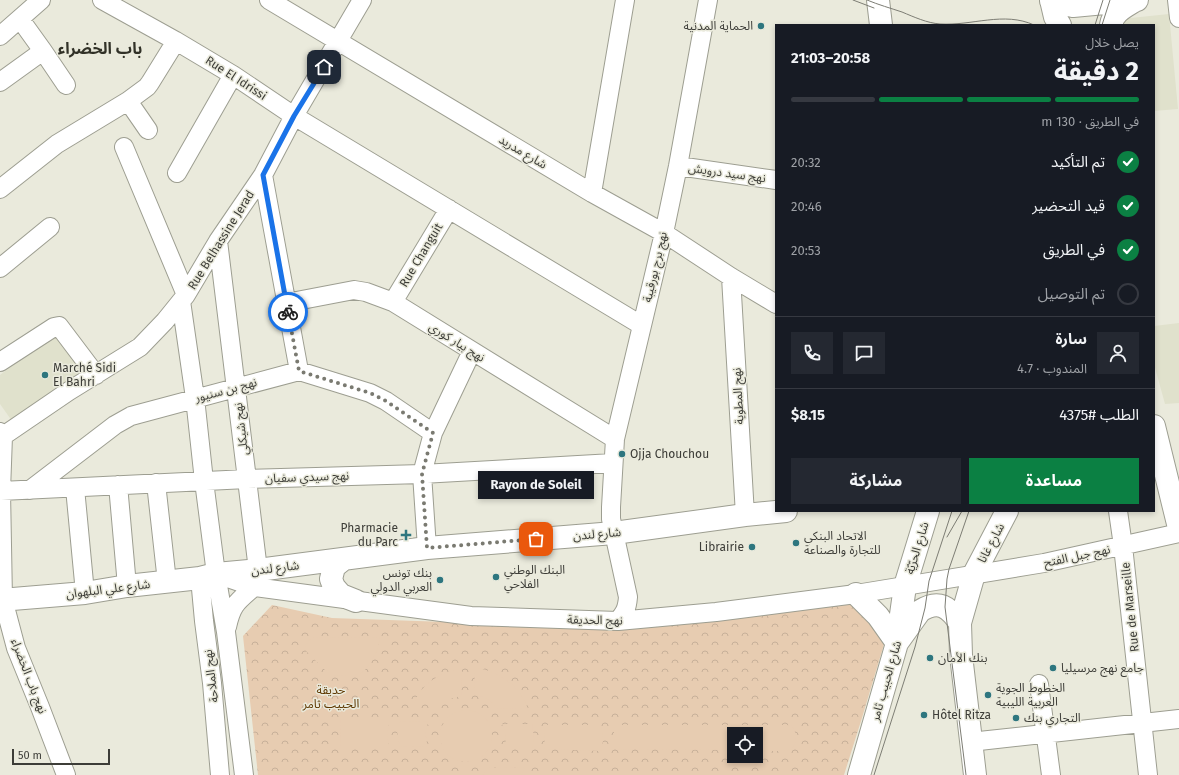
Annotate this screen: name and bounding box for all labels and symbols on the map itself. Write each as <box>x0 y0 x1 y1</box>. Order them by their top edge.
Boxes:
place label: الحماية المدنية <box>684 19 753 33</box>
marker: الحماية المدنية <box>756 21 766 31</box>
district label: باب الخضراء <box>58 39 142 58</box>
pin <box>307 50 341 84</box>
street label: Rue El Idrissi <box>203 53 269 103</box>
street label: شارع مدريد <box>496 132 549 173</box>
street label: نهج سيد درويش <box>687 161 767 187</box>
street label: Rue Belhassine Jerad <box>185 188 257 292</box>
street label: Rue Changuit <box>396 220 446 289</box>
street label: نهج برج بورقيبة <box>640 230 672 304</box>
courier <box>268 292 308 332</box>
street label: نهج بيار كوري <box>425 319 488 367</box>
place label: Marché Sidi El Bahri <box>53 361 116 389</box>
street label: نهج المطوية <box>730 367 748 425</box>
marker: Marché Sidi El Bahri <box>40 370 50 380</box>
street label: نهج بن سنيور <box>193 375 259 407</box>
street label: نهج شيكلي <box>231 402 254 456</box>
place label: Ojja Chouchou <box>630 447 709 461</box>
marker: Ojja Chouchou <box>617 449 627 459</box>
street label: نهج سيدي سفيان <box>265 469 350 488</box>
callout: Rayon de Soleil <box>478 471 594 499</box>
street label: شارع الحرّيّة <box>902 520 934 576</box>
place label: Pharmacie du Parc <box>341 521 398 549</box>
street label: شارع غانا <box>975 521 1009 566</box>
pin <box>519 522 553 556</box>
street label: شارع لندن <box>572 525 622 545</box>
place label: الاتحاد البنكي للتجارة والصناعة <box>804 529 881 557</box>
marker: Pharmacie du Parc <box>401 530 411 540</box>
marker: الاتحاد البنكي للتجارة والصناعة <box>791 538 801 548</box>
place label: Librairie <box>699 540 744 554</box>
marker: Librairie <box>747 542 757 552</box>
street label: نهج جبل الفتح <box>1042 542 1112 572</box>
street label: شارع لندن <box>250 558 300 580</box>
street label: Rue de Marseille <box>1118 561 1142 653</box>
place label: البنك الوطني الفلاحي <box>504 563 565 594</box>
place label: بنك تونس العربي الدولي <box>370 566 432 597</box>
marker: البنك الوطني الفلاحي <box>491 572 501 582</box>
marker: بنك تونس العربي الدولي <box>435 575 445 585</box>
street label: شارع علي البلهوان <box>65 577 151 604</box>
street label: نهج الحديقة <box>567 613 623 629</box>
street label: نهج باب الخضراء <box>6 636 50 716</box>
street label: شارع الحبيب ثامر <box>868 639 906 724</box>
street label: نهج الملاحة <box>201 648 223 703</box>
place label: بنك الأمان <box>938 651 987 665</box>
marker: بنك الأمان <box>925 653 935 663</box>
place label: جامع نهج مرسيليا <box>1061 661 1144 677</box>
marker: جامع نهج مرسيليا <box>1048 663 1058 673</box>
place label: الخطوط الجوية العربية الليبية <box>996 681 1065 709</box>
park label: حديقة الحبيب ثامر <box>302 683 359 711</box>
marker: الخطوط الجوية العربية الليبية <box>983 690 993 700</box>
place label: Hôtel Ritza <box>932 708 991 722</box>
marker: Hôtel Ritza <box>919 710 929 720</box>
place label: التجاري بنك <box>1024 711 1081 728</box>
marker: التجاري بنك <box>1011 713 1021 723</box>
scale bar <box>12 747 110 766</box>

